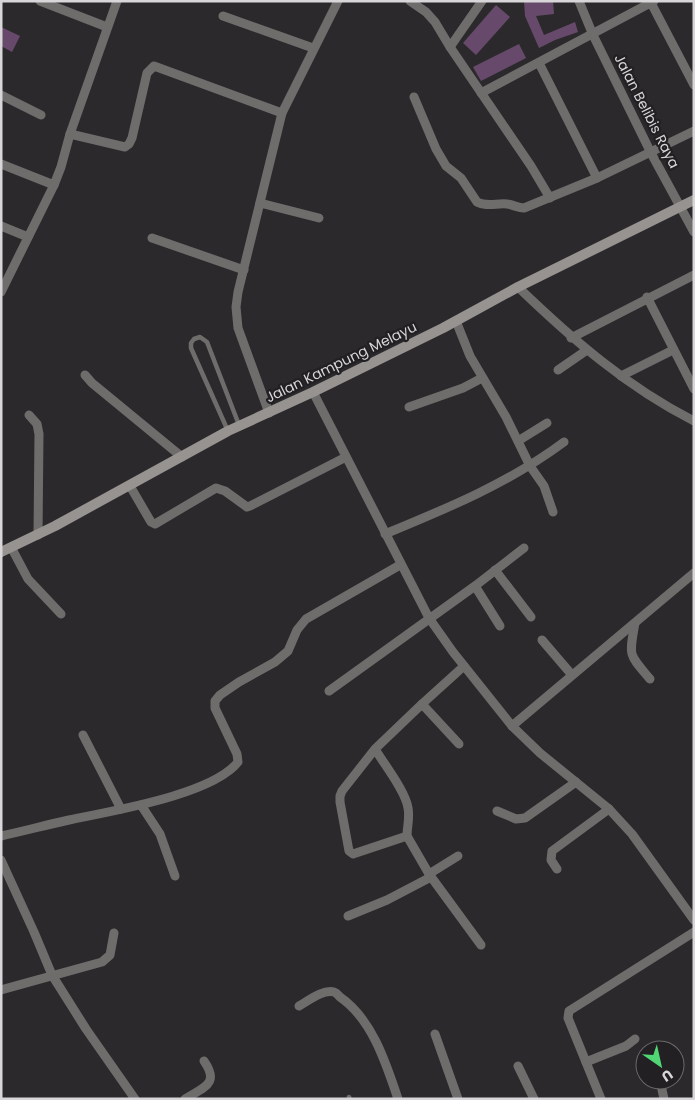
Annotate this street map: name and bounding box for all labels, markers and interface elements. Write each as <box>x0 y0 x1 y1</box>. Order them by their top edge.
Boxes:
street label: Jalan Belibis Raya <box>610 50 684 172</box>
street label: Jalan Kampung Melayu <box>262 317 420 407</box>
north arrow <box>635 1040 685 1090</box>
text: U <box>657 1065 677 1087</box>

